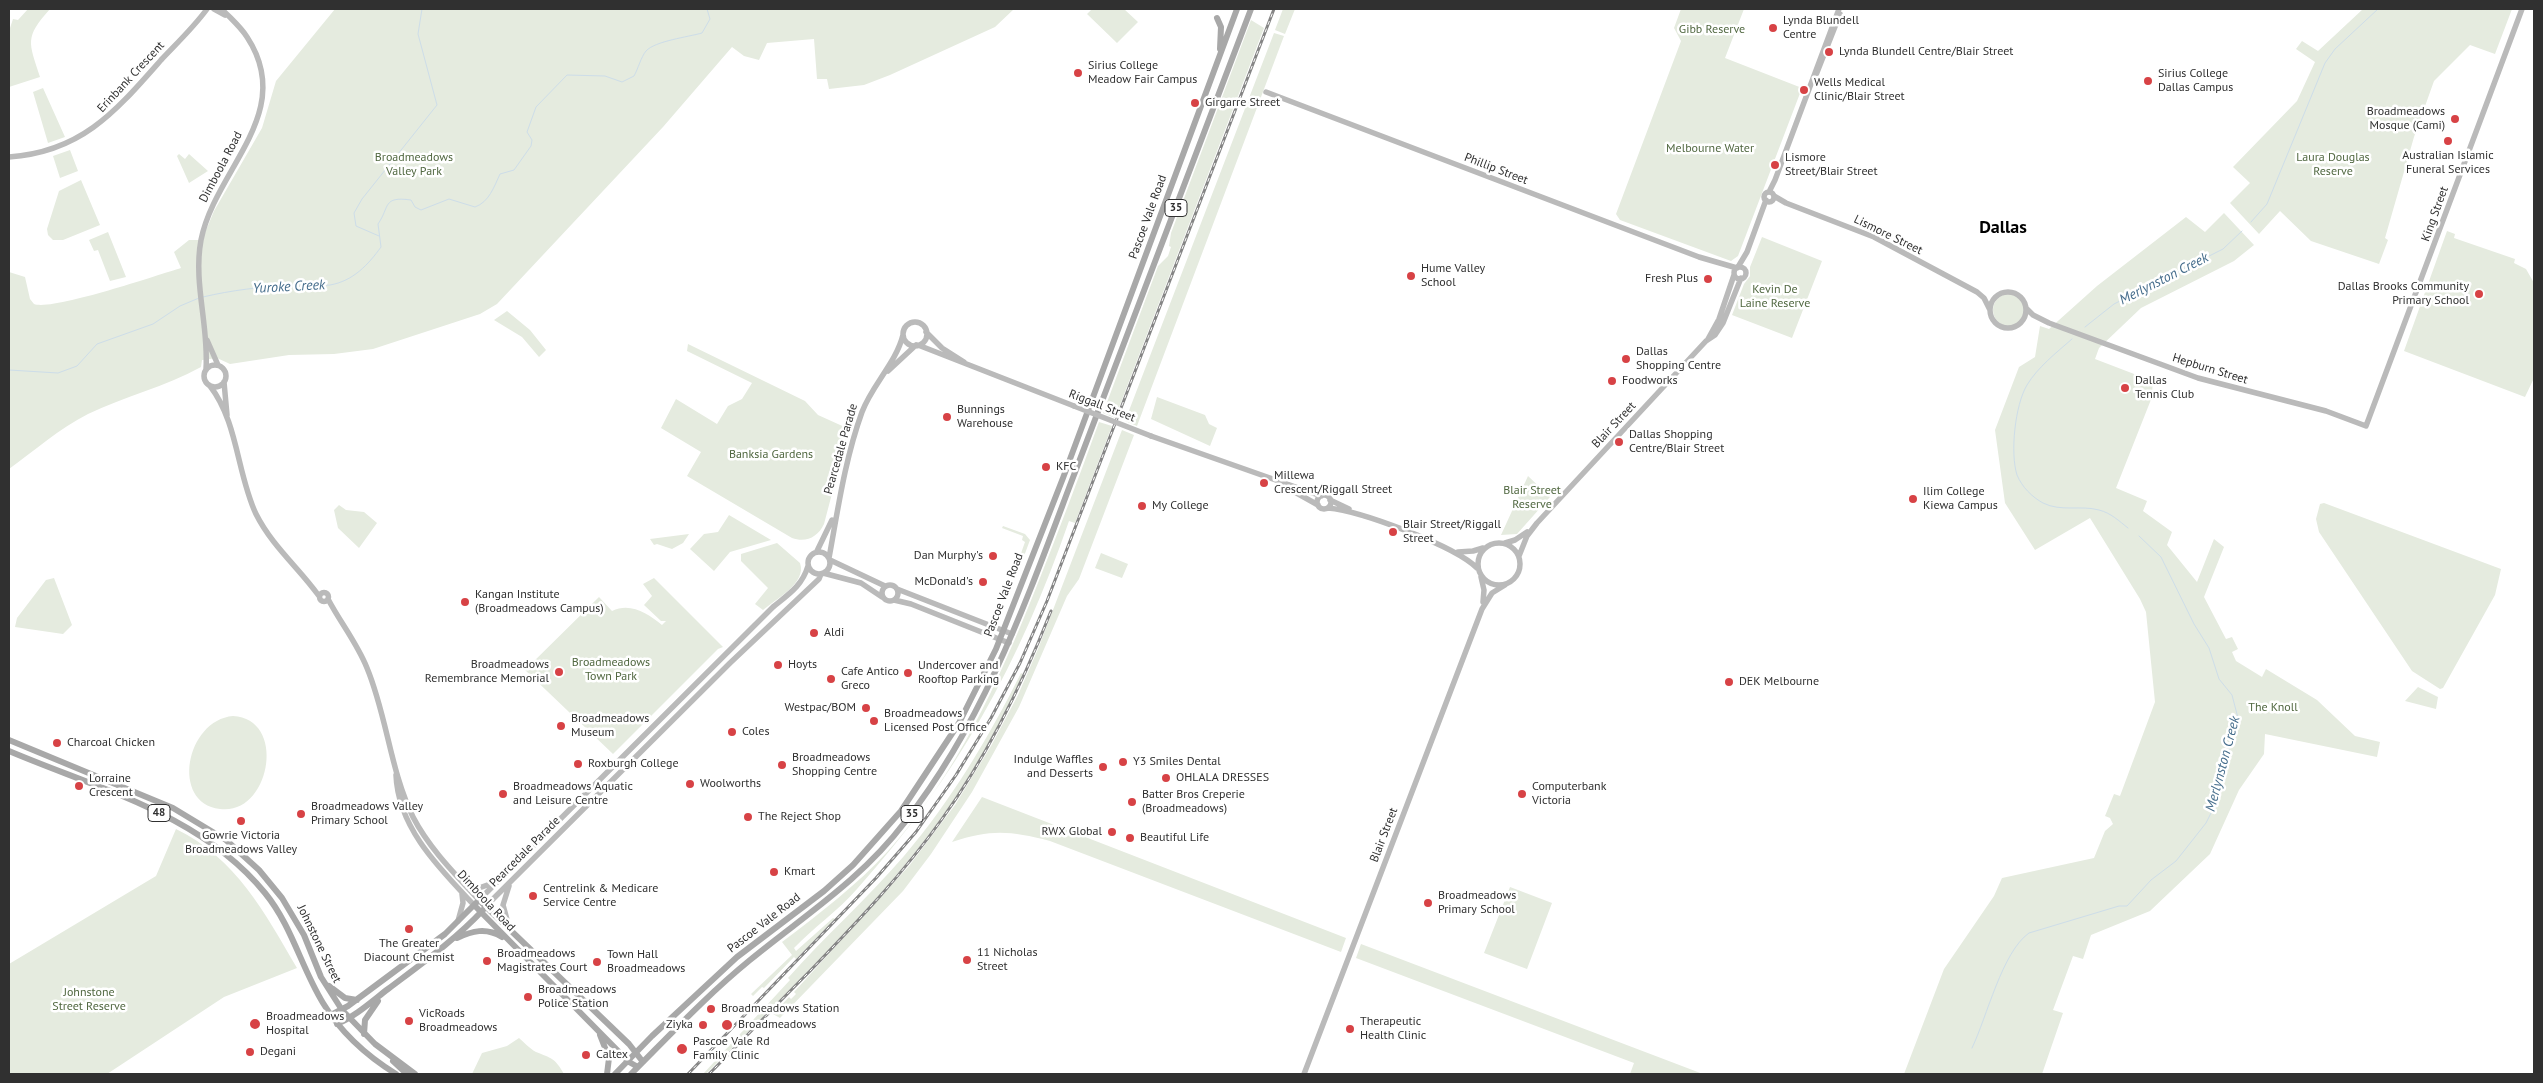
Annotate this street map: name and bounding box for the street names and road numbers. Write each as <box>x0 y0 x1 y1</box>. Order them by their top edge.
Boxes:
street label: Erinbank Crescent <box>94 38 168 116</box>
street label: Dimboola Road <box>196 129 246 205</box>
street label: Phillip Street <box>1462 150 1530 188</box>
street label: Pascoe Vale Road <box>1126 173 1170 261</box>
street label: King Street <box>2418 185 2452 243</box>
road number: 35 <box>1165 200 1187 217</box>
street label: Lismore Street <box>1851 212 1925 258</box>
street label: Hepburn Street <box>2171 351 2249 387</box>
street label: Riggall Street <box>1067 387 1137 425</box>
street label: Blair Street <box>1589 399 1639 451</box>
street label: Pearcedale Parade <box>821 402 861 496</box>
street label: Pascoe Vale Road <box>981 551 1027 639</box>
road number: 48 <box>148 804 170 821</box>
road number: 35 <box>901 806 923 822</box>
street label: Blair Street <box>1367 806 1401 864</box>
street label: Pearcedale Parade <box>487 814 563 890</box>
street label: Dimboola Road <box>454 867 518 935</box>
street label: Pascoe Vale Road <box>725 890 803 956</box>
street label: Johnstone Street <box>294 903 344 985</box>

